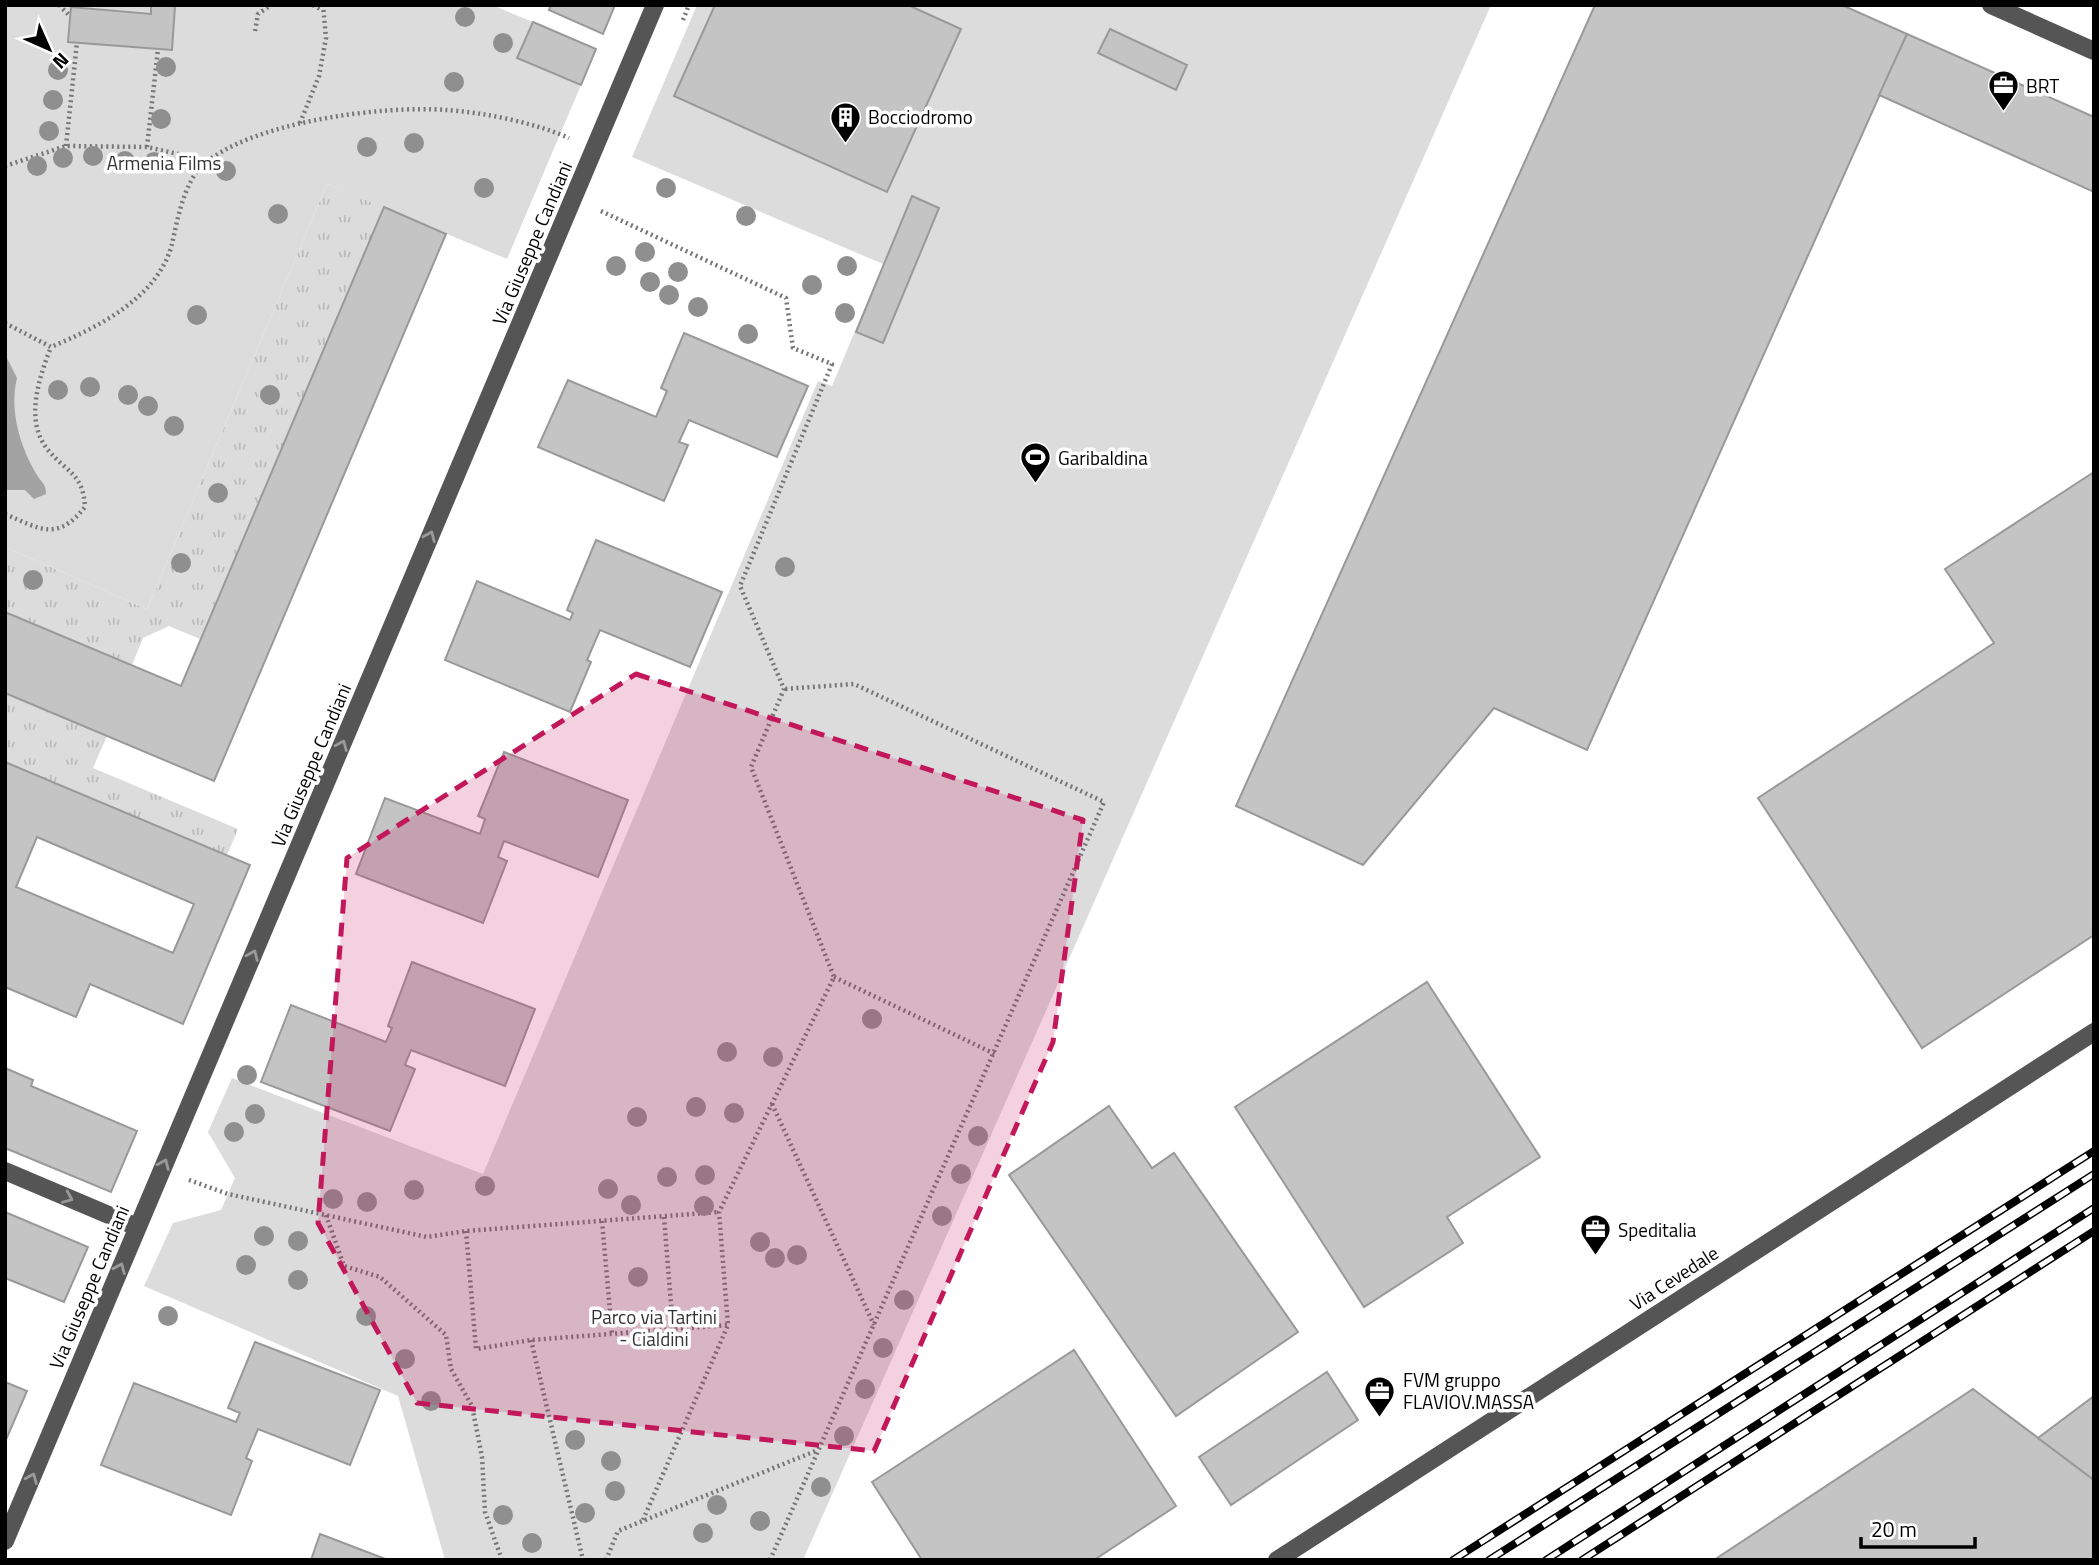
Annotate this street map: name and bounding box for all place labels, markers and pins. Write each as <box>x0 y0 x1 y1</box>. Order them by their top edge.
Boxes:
office icon: BRT <box>1986 69 2020 113</box>
place label: BRT <box>2026 71 2059 100</box>
building icon: Bocciodromo <box>828 100 862 144</box>
place label: Bocciodromo <box>868 102 973 131</box>
sports icon: Garibaldina <box>1018 441 1052 485</box>
place label: Garibaldina <box>1058 443 1148 472</box>
office icon: Speditalia <box>1578 1213 1612 1257</box>
place label: Speditalia <box>1618 1215 1697 1244</box>
place label: FVM gruppo FLAVIOV.MASSA <box>1403 1365 1534 1416</box>
office icon: FVM gruppo FLAVIOV.MASSA <box>1363 1374 1397 1418</box>

